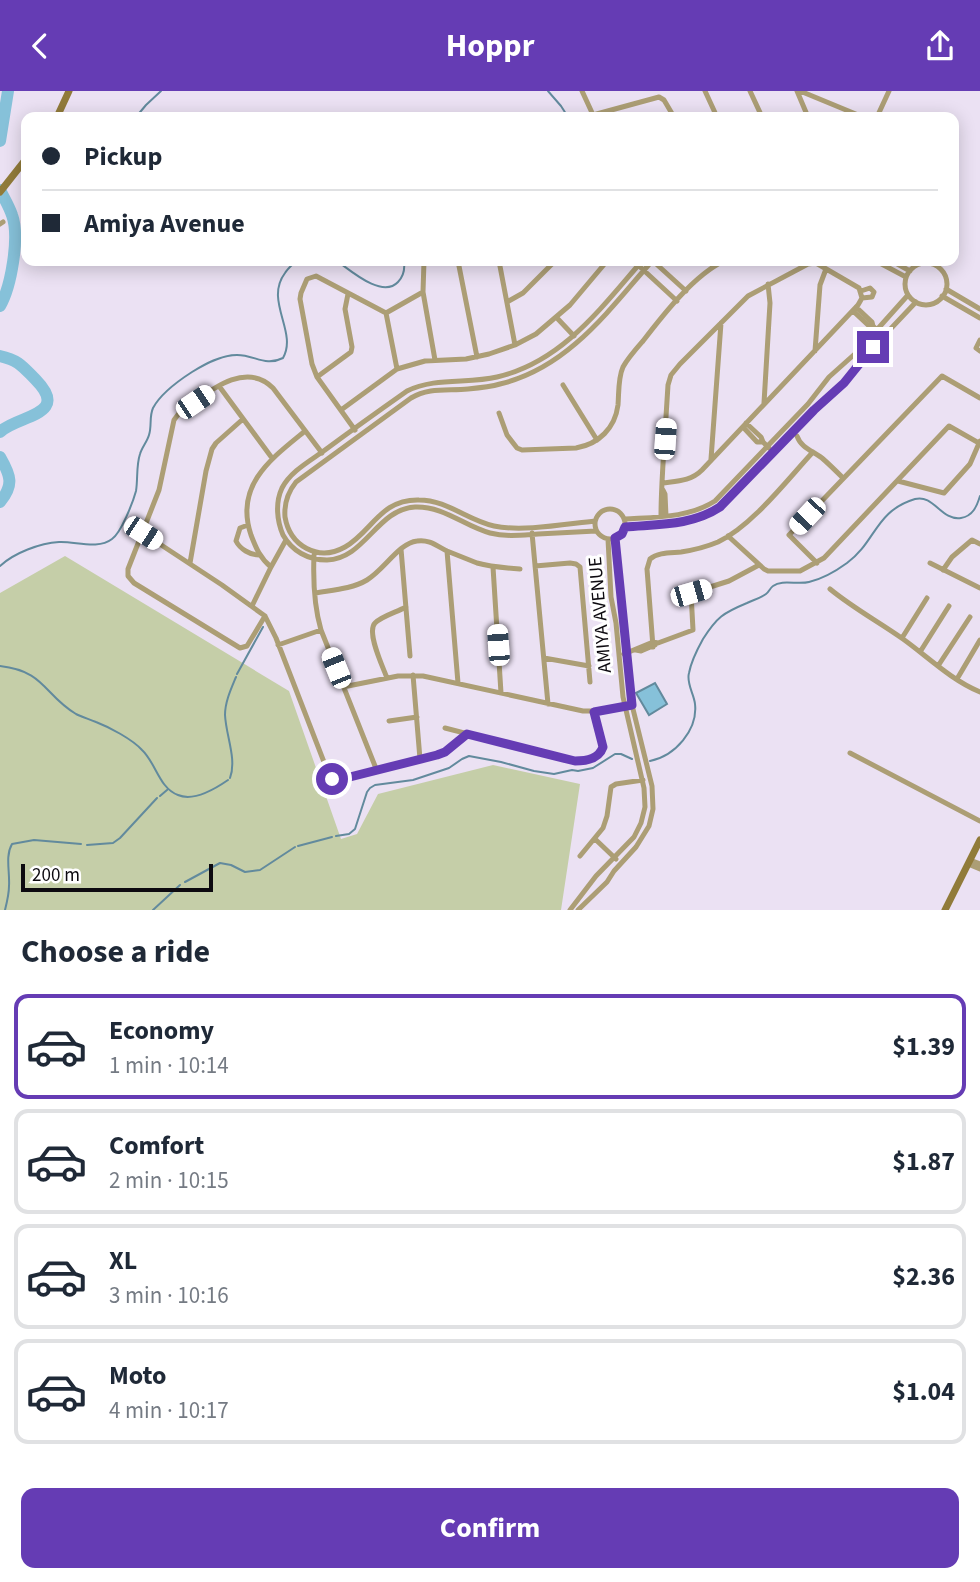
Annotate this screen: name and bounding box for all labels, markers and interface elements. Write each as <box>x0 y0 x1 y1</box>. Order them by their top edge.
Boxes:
text: Hoppr <box>446 23 534 69</box>
icon: back <box>21 27 59 65</box>
icon: share <box>921 27 959 65</box>
text: Pickup <box>84 138 162 175</box>
text: Amiya Avenue <box>84 205 245 242</box>
route end <box>857 331 889 363</box>
car <box>172 382 219 422</box>
car <box>654 417 677 461</box>
car <box>785 493 830 539</box>
car <box>120 513 167 553</box>
street label: AMIYA AVENUE <box>582 556 619 674</box>
car <box>668 577 715 609</box>
car <box>487 623 510 667</box>
car <box>319 645 354 691</box>
route start <box>316 763 348 795</box>
scale bar <box>21 861 214 893</box>
text: 200 m <box>32 862 80 889</box>
text: Choose a ride <box>21 929 210 975</box>
text: Economy <box>109 1012 214 1049</box>
icon: car <box>25 1015 88 1078</box>
text: $1.39 <box>892 1028 955 1065</box>
text: 1 min · 10:14 <box>109 1049 229 1082</box>
text: Comfort <box>109 1127 204 1164</box>
icon: car <box>25 1130 88 1193</box>
text: $1.87 <box>892 1143 955 1180</box>
text: 2 min · 10:15 <box>109 1164 229 1197</box>
text: XL <box>109 1242 137 1279</box>
icon: car <box>25 1245 88 1308</box>
text: $2.36 <box>892 1258 955 1295</box>
text: 3 min · 10:16 <box>109 1279 229 1312</box>
text: Moto <box>109 1357 166 1394</box>
icon: car <box>25 1360 88 1423</box>
text: $1.04 <box>892 1373 955 1410</box>
text: 4 min · 10:17 <box>109 1394 229 1427</box>
button: Confirm <box>21 1488 959 1568</box>

